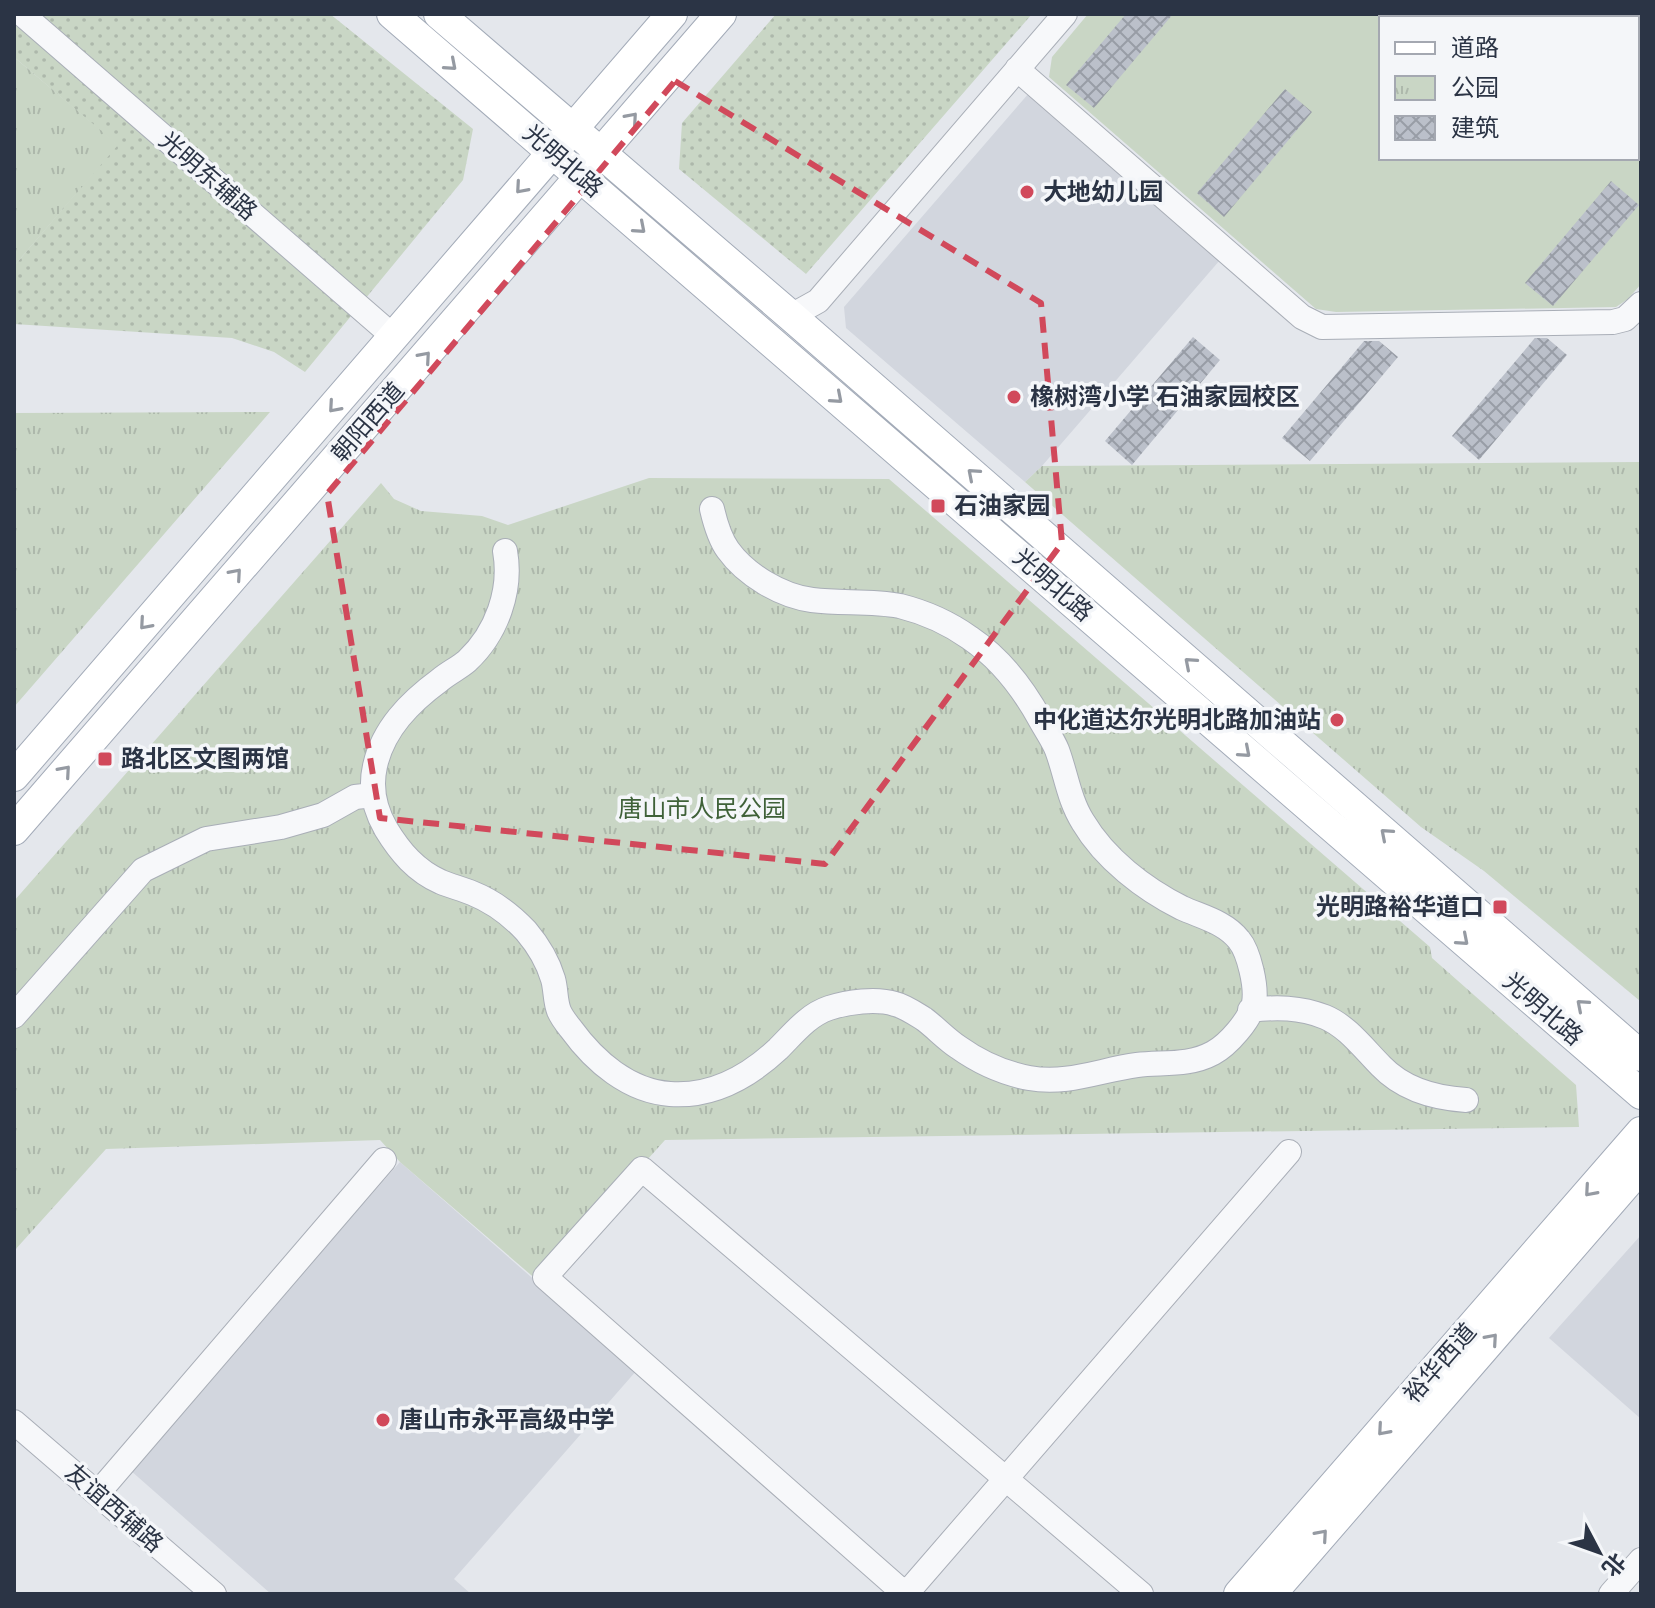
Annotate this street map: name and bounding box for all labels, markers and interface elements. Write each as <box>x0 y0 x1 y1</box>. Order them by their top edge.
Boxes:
legend <box>1379 16 1639 160</box>
text: 道路 <box>1451 34 1499 62</box>
one-way arrow <box>442 55 457 70</box>
text: 公园 <box>1451 74 1499 102</box>
one-way arrow <box>622 113 637 127</box>
text: 建筑 <box>1451 114 1499 142</box>
street label: 光明北路 <box>518 119 608 203</box>
street label: 光明东辅路 <box>154 126 262 226</box>
one-way arrow <box>516 178 531 193</box>
place label: 大地幼儿园 <box>1043 178 1163 206</box>
marker: 大地幼儿园 <box>1018 183 1036 201</box>
one-way arrow <box>631 218 646 233</box>
one-way arrow <box>415 352 430 367</box>
street label: 朝阳西道 <box>326 377 410 467</box>
place label: 橡树湾小学 石油家园校区 <box>1030 383 1300 411</box>
one-way arrow <box>827 388 842 403</box>
marker: 橡树湾小学 石油家园校区 <box>1005 388 1023 406</box>
one-way arrow <box>329 397 344 412</box>
one-way arrow <box>967 469 982 484</box>
place label: 石油家园 <box>954 492 1050 520</box>
marker: 石油家园 <box>929 497 947 515</box>
street label: 光明北路 <box>1008 543 1098 627</box>
one-way arrow <box>226 569 241 584</box>
one-way arrow <box>140 615 155 630</box>
one-way arrow <box>1185 659 1199 673</box>
place label: 中化道达尔光明北路加油站 <box>1033 706 1321 734</box>
marker: 中化道达尔光明北路加油站 <box>1328 711 1346 729</box>
one-way arrow <box>1236 742 1251 756</box>
place label: 路北区文图两馆 <box>121 745 289 773</box>
marker: 路北区文图两馆 <box>96 750 114 768</box>
one-way arrow <box>55 765 70 780</box>
park label: 唐山市人民公园 <box>618 795 786 823</box>
one-way arrow <box>1381 829 1395 844</box>
place label: 光明路裕华道口 <box>1316 893 1484 921</box>
marker: 光明路裕华道口 <box>1491 898 1509 916</box>
one-way arrow <box>1453 930 1468 945</box>
street label: 光明北路 <box>1498 967 1588 1051</box>
one-way arrow <box>1577 1000 1592 1015</box>
one-way arrow <box>1585 1182 1600 1197</box>
street label: 裕华西道 <box>1398 1318 1482 1408</box>
one-way arrow <box>1482 1333 1497 1348</box>
place label: 唐山市永平高级中学 <box>399 1406 615 1434</box>
marker: 唐山市永平高级中学 <box>374 1411 392 1429</box>
one-way arrow <box>1378 1420 1392 1435</box>
street label: 友谊西辅路 <box>60 1458 168 1558</box>
north arrow <box>1559 1512 1639 1592</box>
one-way arrow <box>1312 1530 1327 1545</box>
text: 北 <box>1596 1548 1631 1582</box>

